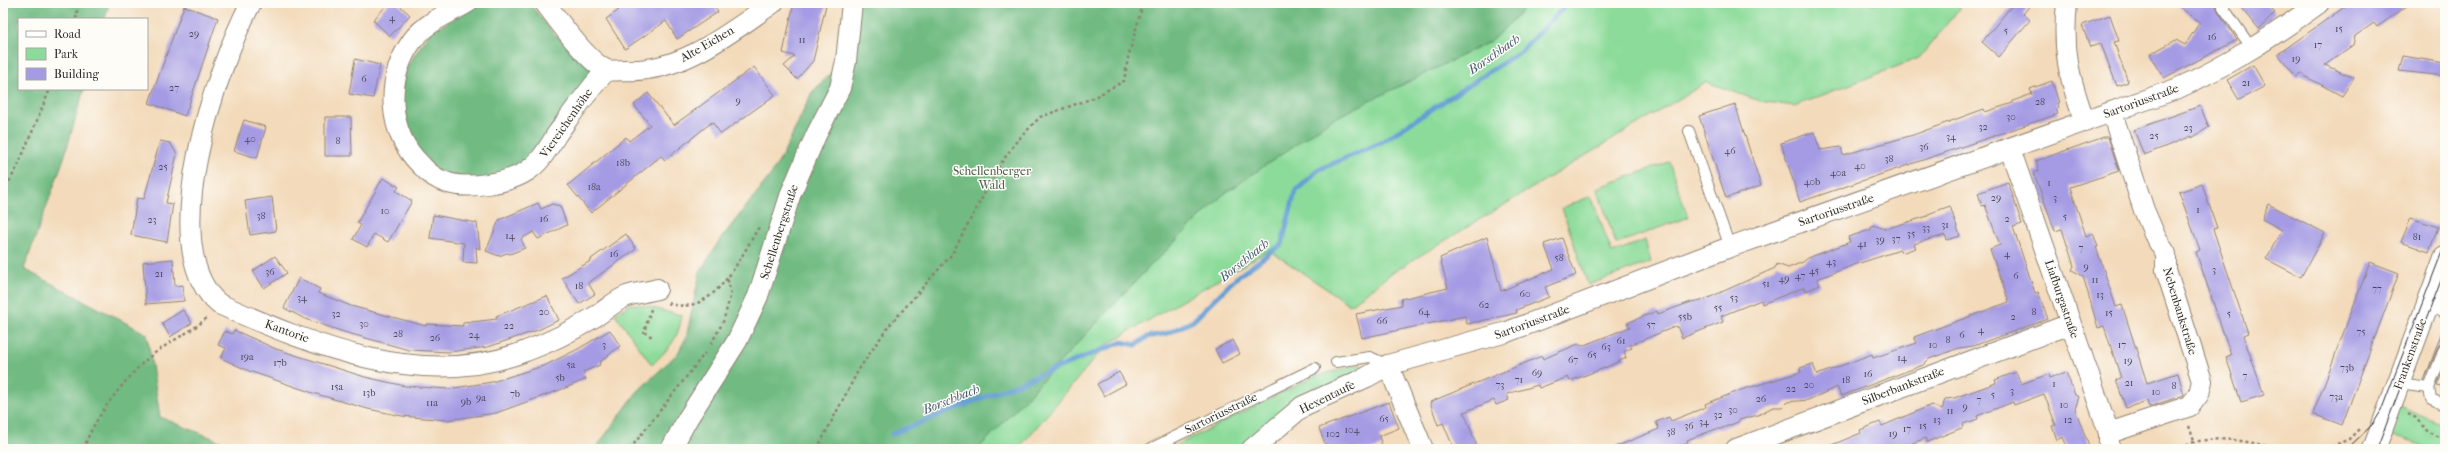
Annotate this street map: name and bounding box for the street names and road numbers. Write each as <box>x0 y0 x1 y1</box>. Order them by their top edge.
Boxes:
street label: Alte Eichen <box>677 23 736 65</box>
street label: Sartoriusstraße <box>2102 81 2180 121</box>
street label: Viereichenhöhe <box>536 85 595 161</box>
street label: Schellenbergstraße <box>757 183 801 281</box>
street label: Sartoriusstraße <box>1796 191 1876 229</box>
street label: Liafburgastraße <box>2042 258 2082 340</box>
street label: Nebenbankstraße <box>2160 266 2200 356</box>
street label: Sartoriusstraße <box>1493 302 1571 342</box>
street label: Frankenstraße <box>2391 316 2429 392</box>
street label: Kantorie <box>263 317 311 345</box>
street label: Silberbankstraße <box>1860 364 1946 408</box>
street label: Hexentaufe <box>1297 377 1357 417</box>
street label: Sartoriusstraße <box>1182 389 1260 437</box>

